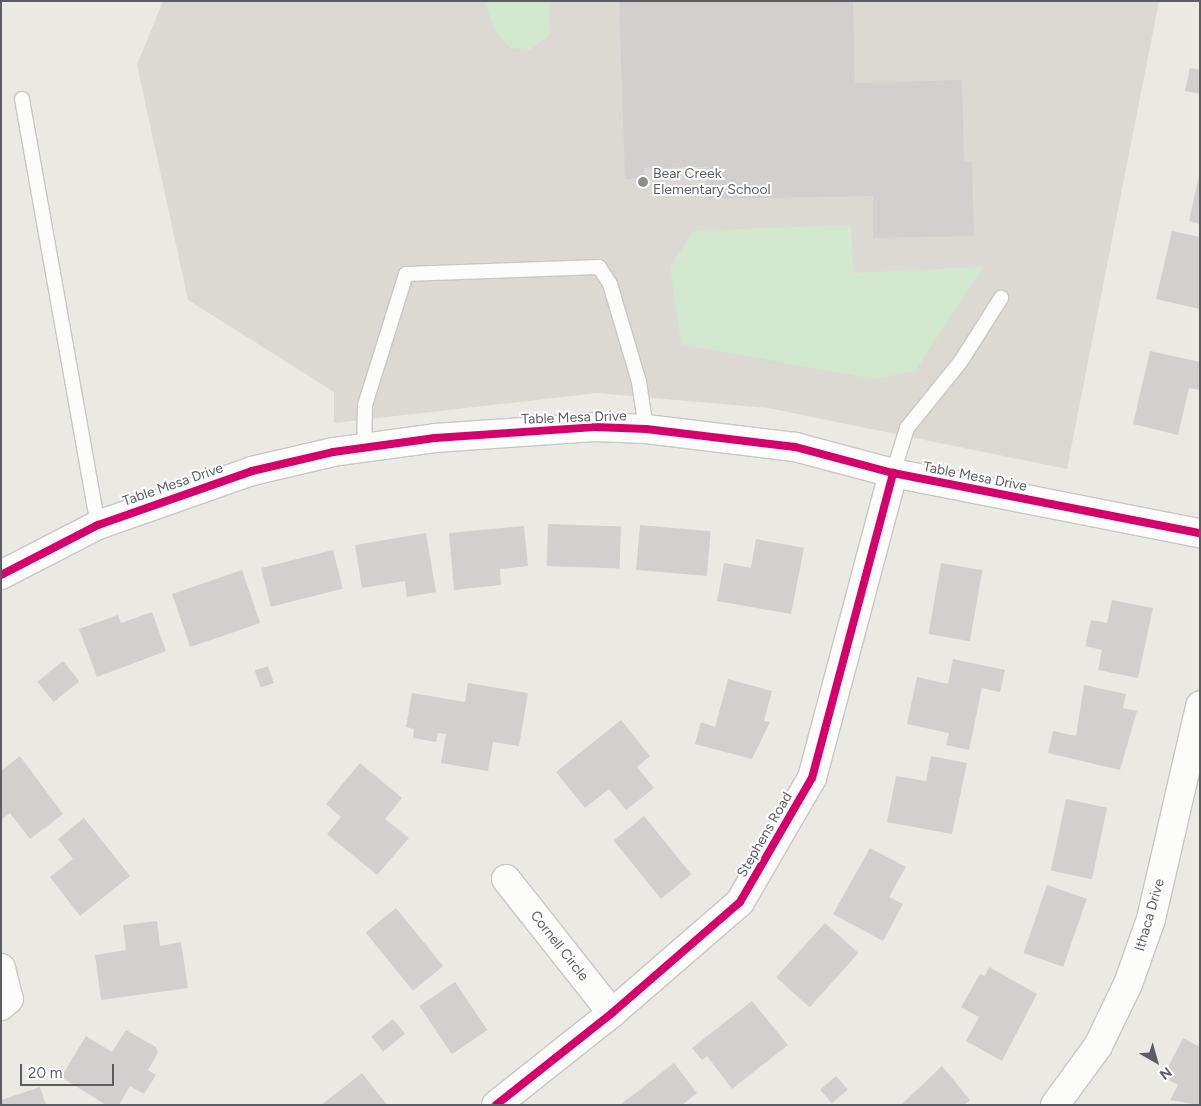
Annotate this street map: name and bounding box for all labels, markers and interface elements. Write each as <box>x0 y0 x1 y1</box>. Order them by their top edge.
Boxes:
place label: Bear Creek Elementary School <box>653 166 771 198</box>
marker: Bear Creek Elementary School <box>637 176 649 188</box>
street label: Table Mesa Drive <box>521 408 627 428</box>
street label: Table Mesa Drive <box>922 459 1028 495</box>
street label: Table Mesa Drive <box>120 460 226 510</box>
street label: Stephens Road <box>734 790 796 880</box>
street label: Ithaca Drive <box>1132 877 1168 953</box>
street label: Cornell Circle <box>526 908 592 984</box>
north arrow <box>1131 1036 1181 1086</box>
scale bar <box>22 1054 116 1086</box>
text: N <box>1156 1063 1175 1083</box>
text: 20 m <box>28 1064 62 1082</box>

